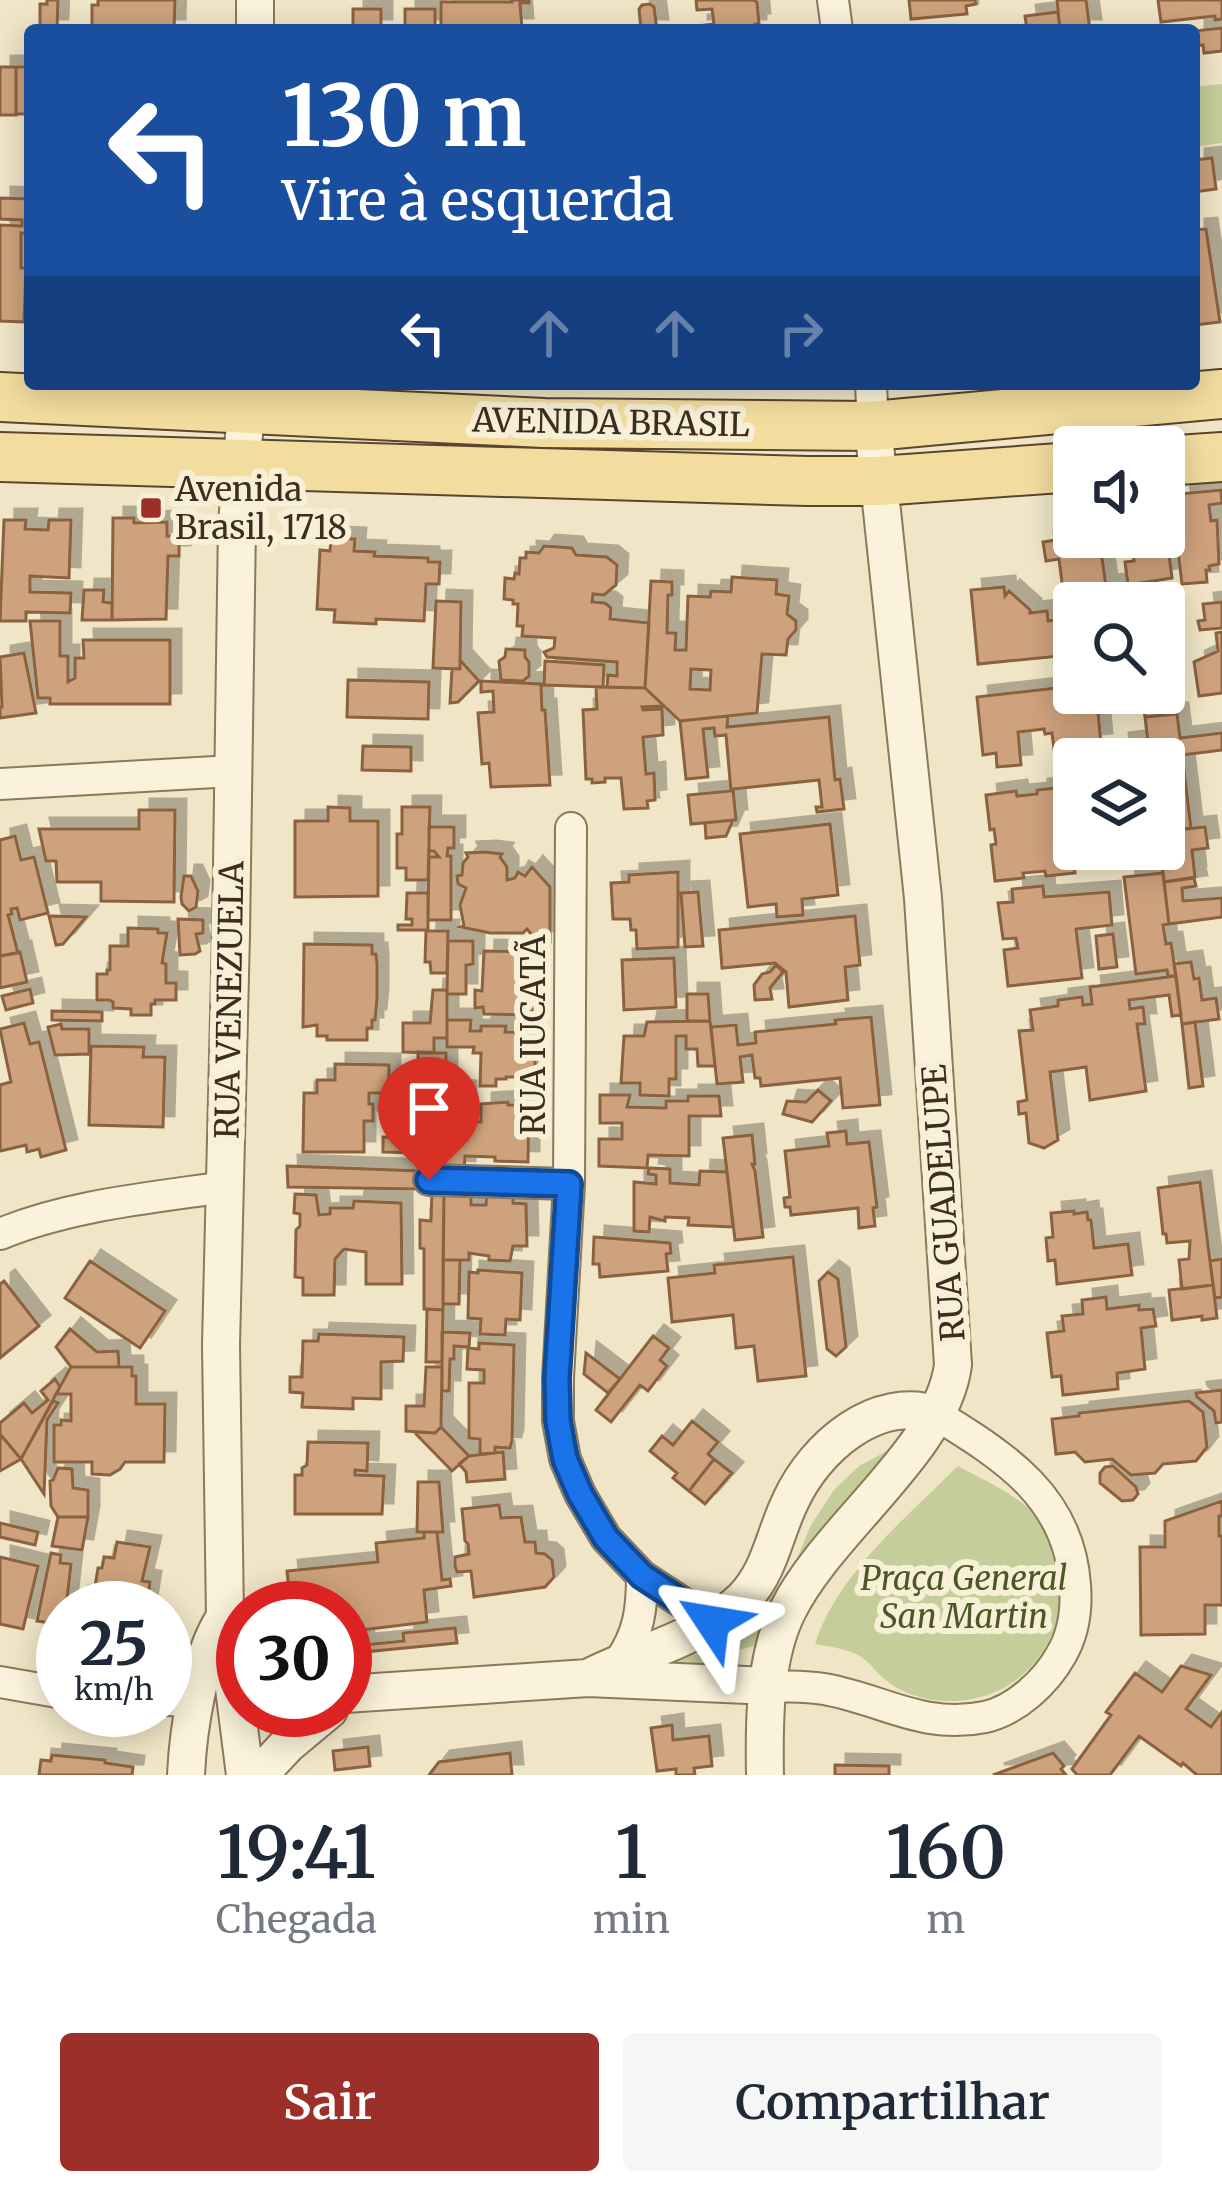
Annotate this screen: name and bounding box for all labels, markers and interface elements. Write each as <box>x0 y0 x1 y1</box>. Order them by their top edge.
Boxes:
text: 130 m <box>282 63 526 169</box>
icon: left <box>84 72 240 228</box>
text: Vire à esquerda <box>282 167 674 235</box>
icon: left <box>390 300 456 366</box>
icon: ahead <box>516 300 582 366</box>
icon: ahead <box>642 300 708 366</box>
icon: right <box>768 300 834 366</box>
street label: AVENIDA BRASIL <box>471 400 750 445</box>
map controls <box>1053 426 1185 870</box>
button: sound <box>1053 426 1185 558</box>
place label: Avenida Brasil, 1718 <box>174 469 347 548</box>
marker: Avenida Brasil, 1718 <box>138 495 164 521</box>
button: search <box>1053 582 1185 714</box>
button: layers <box>1053 738 1185 870</box>
street label: RUA VENEZUELA <box>207 860 252 1139</box>
street label: RUA IUCATÃ <box>513 934 554 1135</box>
pin <box>378 1057 480 1180</box>
street label: RUA GUADELUPE <box>913 1063 974 1343</box>
icon: arrive <box>396 1075 462 1141</box>
park label: Praça General San Martin <box>860 1558 1068 1637</box>
position arrow <box>649 1559 775 1685</box>
speed limit sign: 30 <box>216 1581 372 1737</box>
text: 25 <box>80 1606 148 1681</box>
text: km/h <box>74 1670 154 1708</box>
text: 19:41 <box>217 1807 376 1898</box>
text: 1 <box>615 1807 648 1898</box>
text: 160 <box>886 1807 1006 1898</box>
text: Chegada <box>216 1895 377 1944</box>
text: min <box>593 1895 670 1944</box>
text: m <box>927 1895 965 1944</box>
button: Sair <box>60 2033 599 2171</box>
button: Compartilhar <box>623 2033 1162 2171</box>

